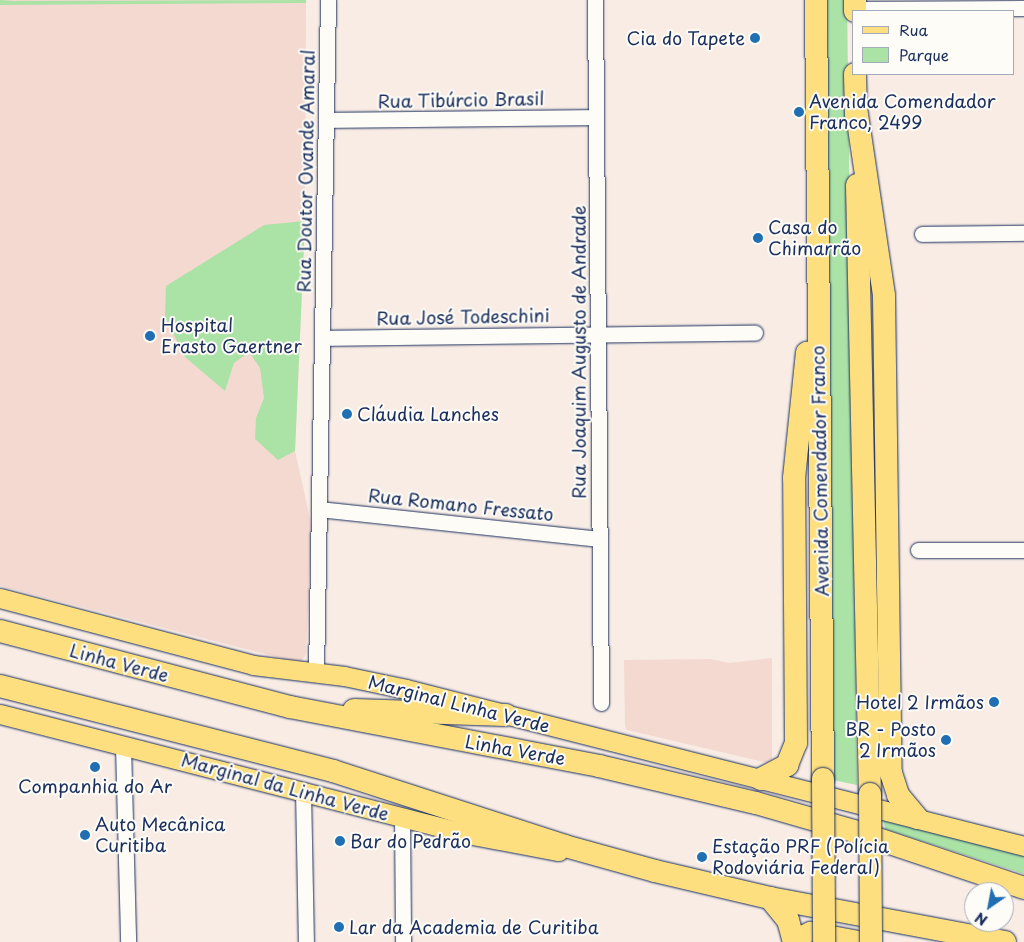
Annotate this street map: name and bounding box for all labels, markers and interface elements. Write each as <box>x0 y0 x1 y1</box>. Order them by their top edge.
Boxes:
legend <box>852 10 1014 75</box>
text: Rua <box>899 18 928 41</box>
place label: Cia do Tapete <box>624 27 745 49</box>
marker: Cia do Tapete <box>749 32 761 44</box>
text: Parque <box>899 43 949 66</box>
street label: Rua Doutor Ovande Amaral <box>293 49 319 293</box>
street label: Rua Tibúrcio Brasil <box>377 88 545 112</box>
place label: Avenida Comendador Franco, 2499 <box>809 91 995 134</box>
marker: Avenida Comendador Franco, 2499 <box>793 106 805 118</box>
street label: Rua Joaquim Augusto de Andrade <box>568 204 590 500</box>
place label: Casa do Chimarrão <box>768 217 861 260</box>
marker: Casa do Chimarrão <box>752 232 764 244</box>
street label: Rua José Todeschini <box>376 305 550 329</box>
place label: Hospital Erasto Gaertner <box>161 315 302 358</box>
marker: Hospital Erasto Gaertner <box>143 329 157 343</box>
street label: Avenida Comendador Franco <box>807 346 833 596</box>
place label: Cláudia Lanches <box>357 403 498 425</box>
marker: Cláudia Lanches <box>341 408 353 420</box>
street label: Rua Romano Fressato <box>366 484 556 526</box>
street label: Linha Verde <box>67 639 171 687</box>
street label: Marginal Linha Verde <box>366 671 552 737</box>
place label: Hotel 2 Irmãos <box>854 691 984 713</box>
marker: Hotel 2 Irmãos <box>988 696 1000 708</box>
place label: BR - Posto 2 Irmãos <box>845 719 936 762</box>
street label: Linha Verde <box>463 731 567 769</box>
marker: BR - Posto 2 Irmãos <box>940 734 952 746</box>
street label: Marginal da Linha Verde <box>179 749 391 825</box>
marker: Companhia do Ar <box>89 761 101 773</box>
place label: Companhia do Ar <box>18 775 172 797</box>
place label: Auto Mecânica Curitiba <box>95 814 227 856</box>
marker: Auto Mecânica Curitiba <box>79 829 91 841</box>
place label: Bar do Pedrão <box>350 830 472 852</box>
marker: Bar do Pedrão <box>334 835 346 847</box>
place label: Estação PRF (Polícia Rodoviária Federal) <box>712 836 890 879</box>
marker: Estação PRF (Polícia Rodoviária Federal) <box>696 851 708 863</box>
north arrow <box>964 882 1014 932</box>
text: N <box>971 907 991 931</box>
place label: Lar da Academia de Curitiba <box>349 916 601 938</box>
marker: Lar da Academia de Curitiba <box>333 921 345 933</box>

